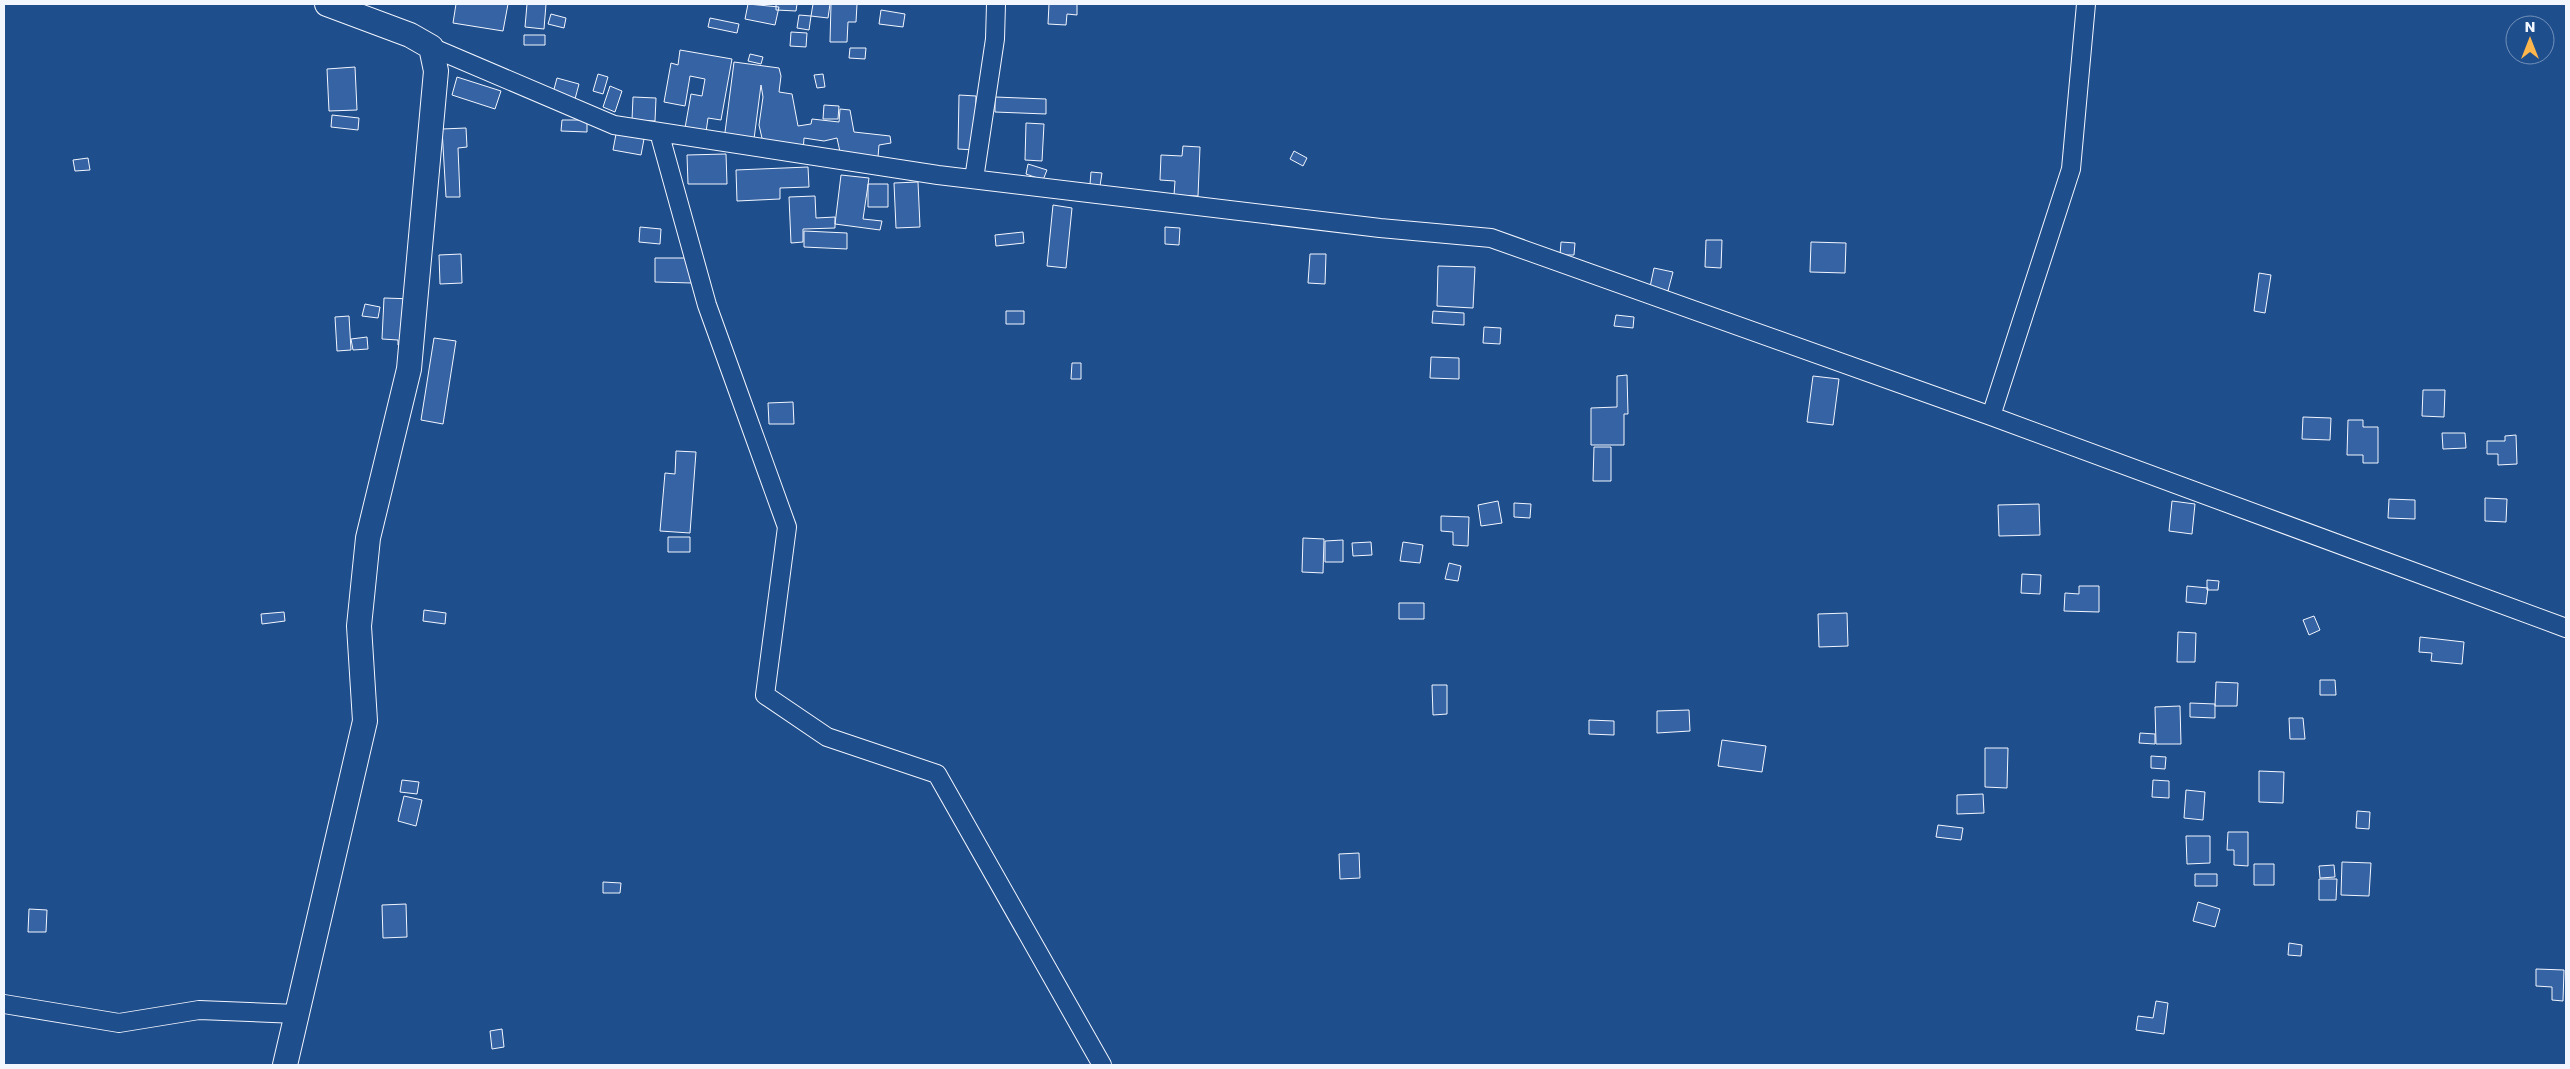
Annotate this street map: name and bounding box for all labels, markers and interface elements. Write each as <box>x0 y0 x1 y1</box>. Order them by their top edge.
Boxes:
north arrow <box>2505 15 2555 65</box>
text: N <box>2525 17 2535 37</box>

